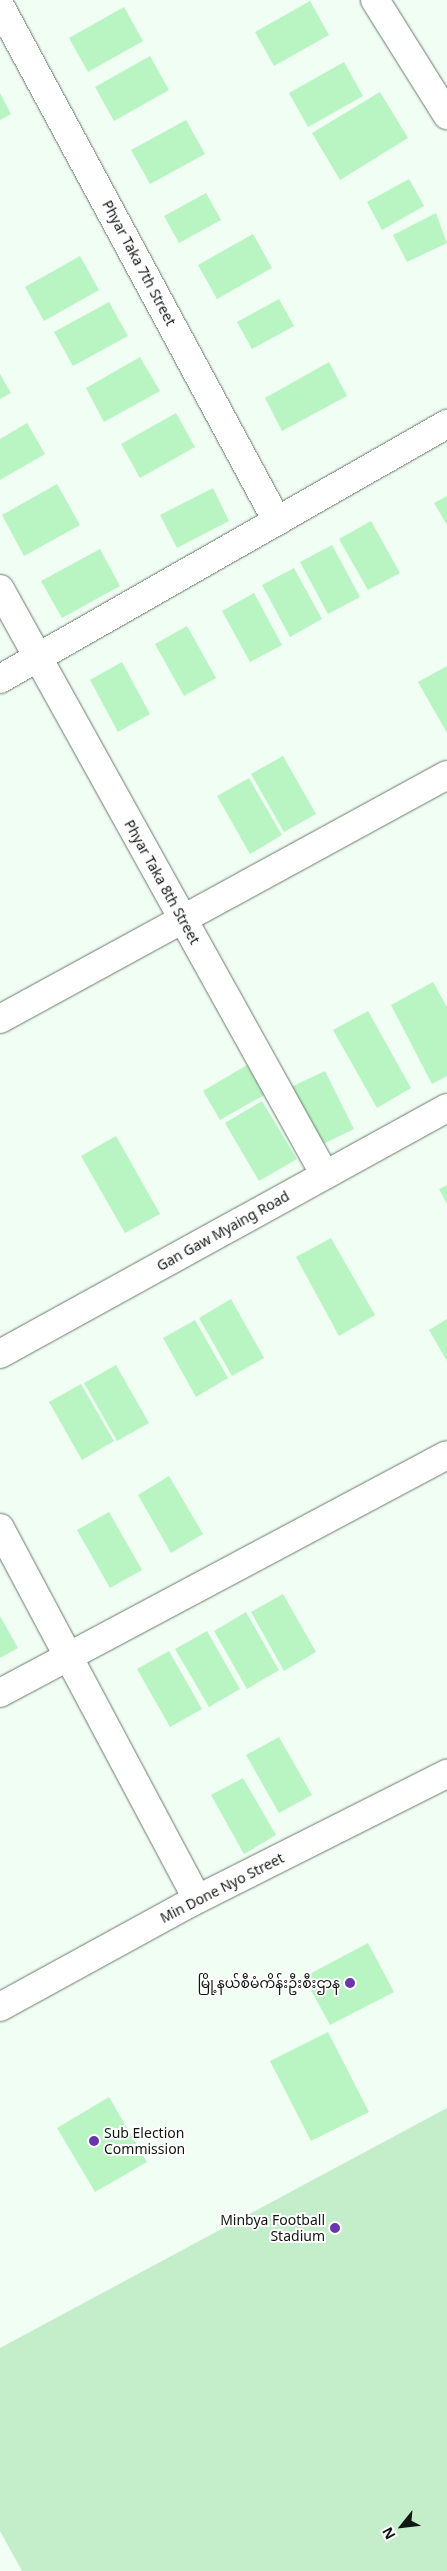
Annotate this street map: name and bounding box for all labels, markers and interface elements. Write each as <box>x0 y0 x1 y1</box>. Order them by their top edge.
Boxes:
street label: Phyar Taka 7th Street <box>99 197 179 329</box>
street label: Phyar Taka 8th Street <box>121 817 203 947</box>
street label: Gan Gaw Myaing Road <box>154 1188 292 1274</box>
street label: Min Done Nyo Street <box>157 1850 287 1926</box>
place label: မြို့နယ်စီမံကိန်းဦးစီးဌာန <box>198 1975 340 1991</box>
marker: မြို့နယ်စီမံကိန်းဦးစီးဌာန <box>344 1977 356 1989</box>
place label: Sub Election Commission <box>104 2125 185 2158</box>
marker: Sub Election Commission <box>88 2135 100 2147</box>
place label: Minbya Football Stadium <box>220 2212 325 2244</box>
marker: Minbya Football Stadium <box>329 2222 341 2234</box>
north arrow <box>377 2501 427 2551</box>
text: N <box>377 2524 400 2543</box>

